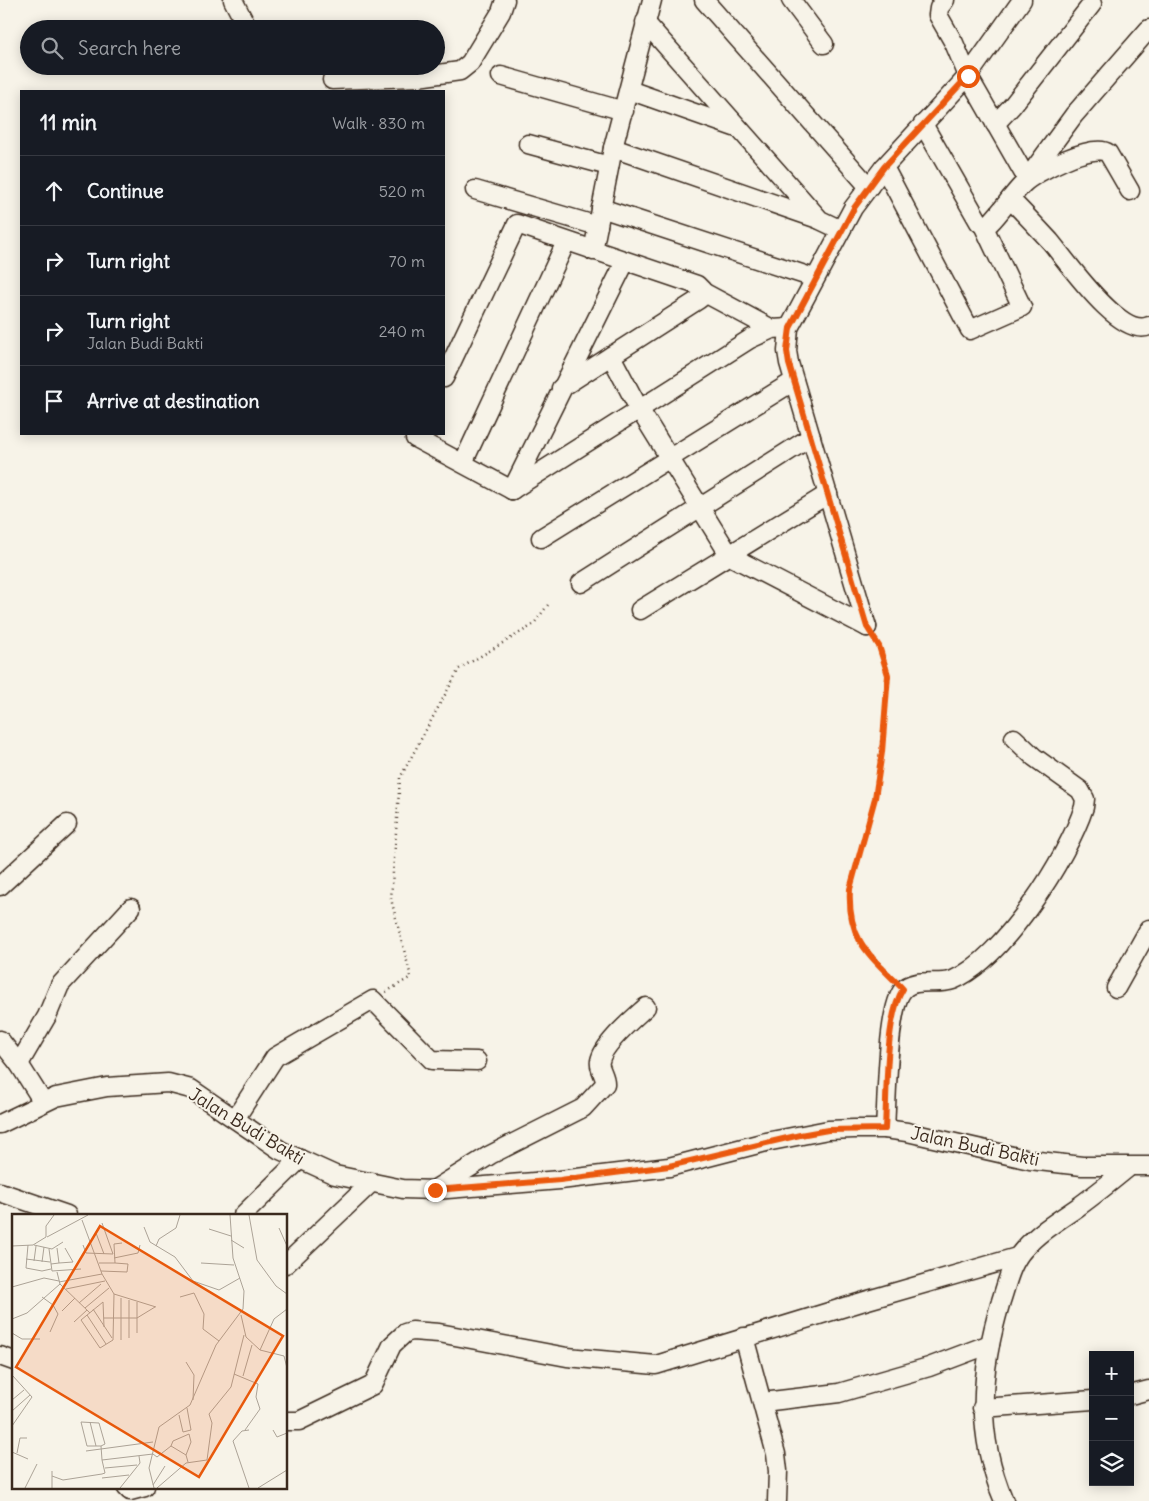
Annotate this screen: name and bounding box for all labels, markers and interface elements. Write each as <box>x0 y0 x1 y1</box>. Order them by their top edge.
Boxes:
search box <box>20 20 445 75</box>
icon: search <box>38 34 66 62</box>
text: Search here <box>78 36 181 60</box>
route start <box>957 65 980 88</box>
text: 11 min <box>40 109 97 136</box>
text: Walk · 830 m <box>332 113 425 133</box>
icon: ahead <box>40 177 68 205</box>
text: Continue <box>87 179 164 203</box>
text: 520 m <box>379 181 425 201</box>
icon: right <box>40 247 68 275</box>
text: Turn right <box>87 249 170 273</box>
text: 70 m <box>389 251 425 271</box>
text: Turn right <box>87 309 170 333</box>
icon: right <box>40 317 68 345</box>
text: 240 m <box>379 321 425 341</box>
text: Jalan Budi Bakti <box>87 333 203 353</box>
icon: arrive <box>40 387 68 415</box>
text: Arrive at destination <box>87 389 260 413</box>
street label: Jalan Budi Bakti <box>185 1082 309 1170</box>
street label: Jalan Budi Bakti <box>909 1121 1041 1171</box>
route end <box>424 1179 447 1202</box>
inset map <box>12 1214 288 1488</box>
map controls <box>1089 1351 1134 1486</box>
button: + <box>1089 1351 1134 1396</box>
button: − <box>1089 1396 1134 1441</box>
button: layers <box>1089 1441 1134 1486</box>

